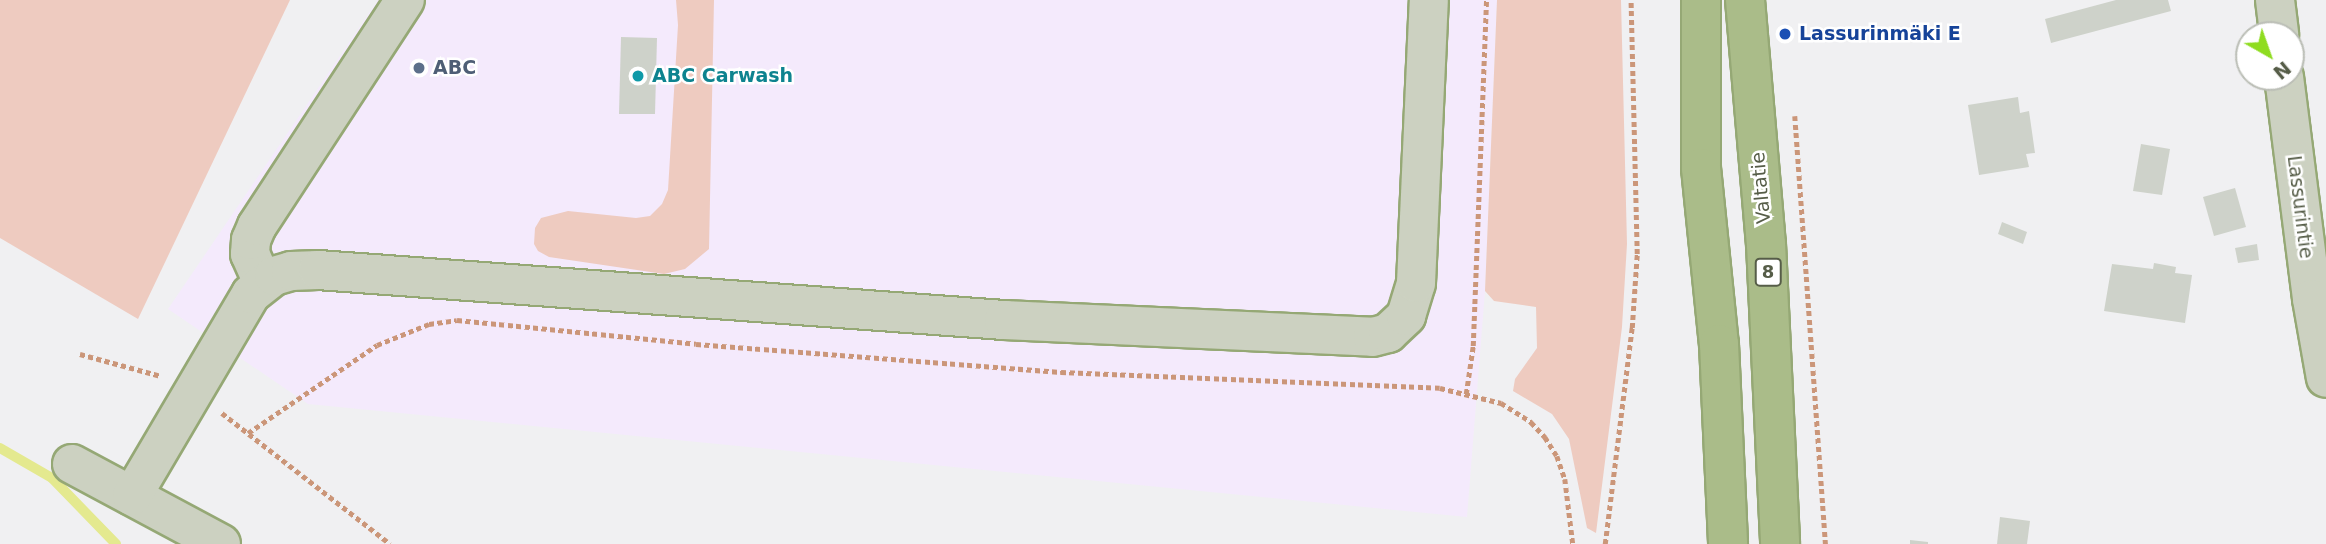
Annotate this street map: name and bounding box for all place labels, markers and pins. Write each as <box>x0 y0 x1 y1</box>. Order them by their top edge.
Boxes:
place label: Lassurinmäki E <box>1799 23 1961 45</box>
marker: Lassurinmäki E <box>1777 26 1793 42</box>
place label: ABC <box>433 57 476 79</box>
marker: ABC <box>411 60 427 76</box>
place label: ABC Carwash <box>652 65 793 87</box>
marker: ABC Carwash <box>630 68 646 84</box>

